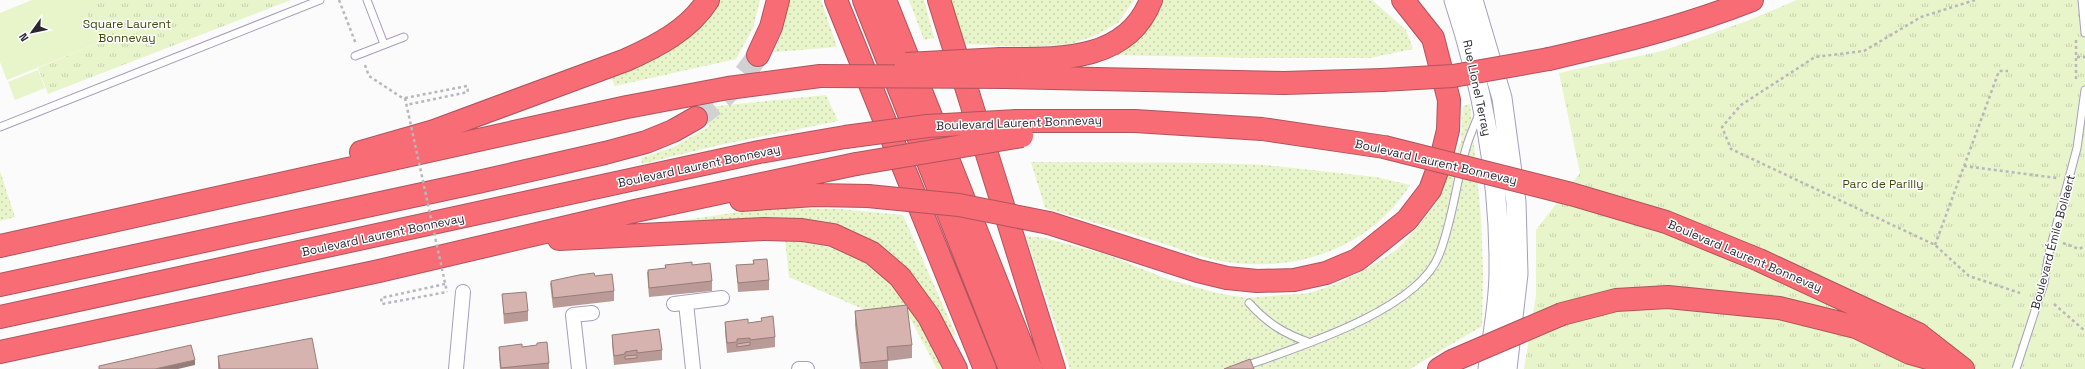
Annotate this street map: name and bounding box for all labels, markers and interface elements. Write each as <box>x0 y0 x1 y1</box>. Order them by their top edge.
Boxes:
north arrow <box>12 12 52 52</box>
park label: Square Laurent Bonnevay <box>83 16 171 46</box>
text: N <box>16 31 31 44</box>
street label: Rue Lionel Terray <box>1459 38 1495 138</box>
street label: Boulevard Laurent Bonnevay <box>936 112 1102 134</box>
street label: Boulevard Laurent Bonnevay <box>1353 136 1519 188</box>
street label: Boulevard Laurent Bonnevay <box>616 141 782 191</box>
street label: Boulevard Émile Bollaert <box>2027 173 2079 311</box>
park label: Parc de Parilly <box>1842 176 1924 192</box>
street label: Boulevard Laurent Bonnevay <box>300 210 466 260</box>
street label: Boulevard Laurent Bonnevay <box>1666 216 1824 296</box>

